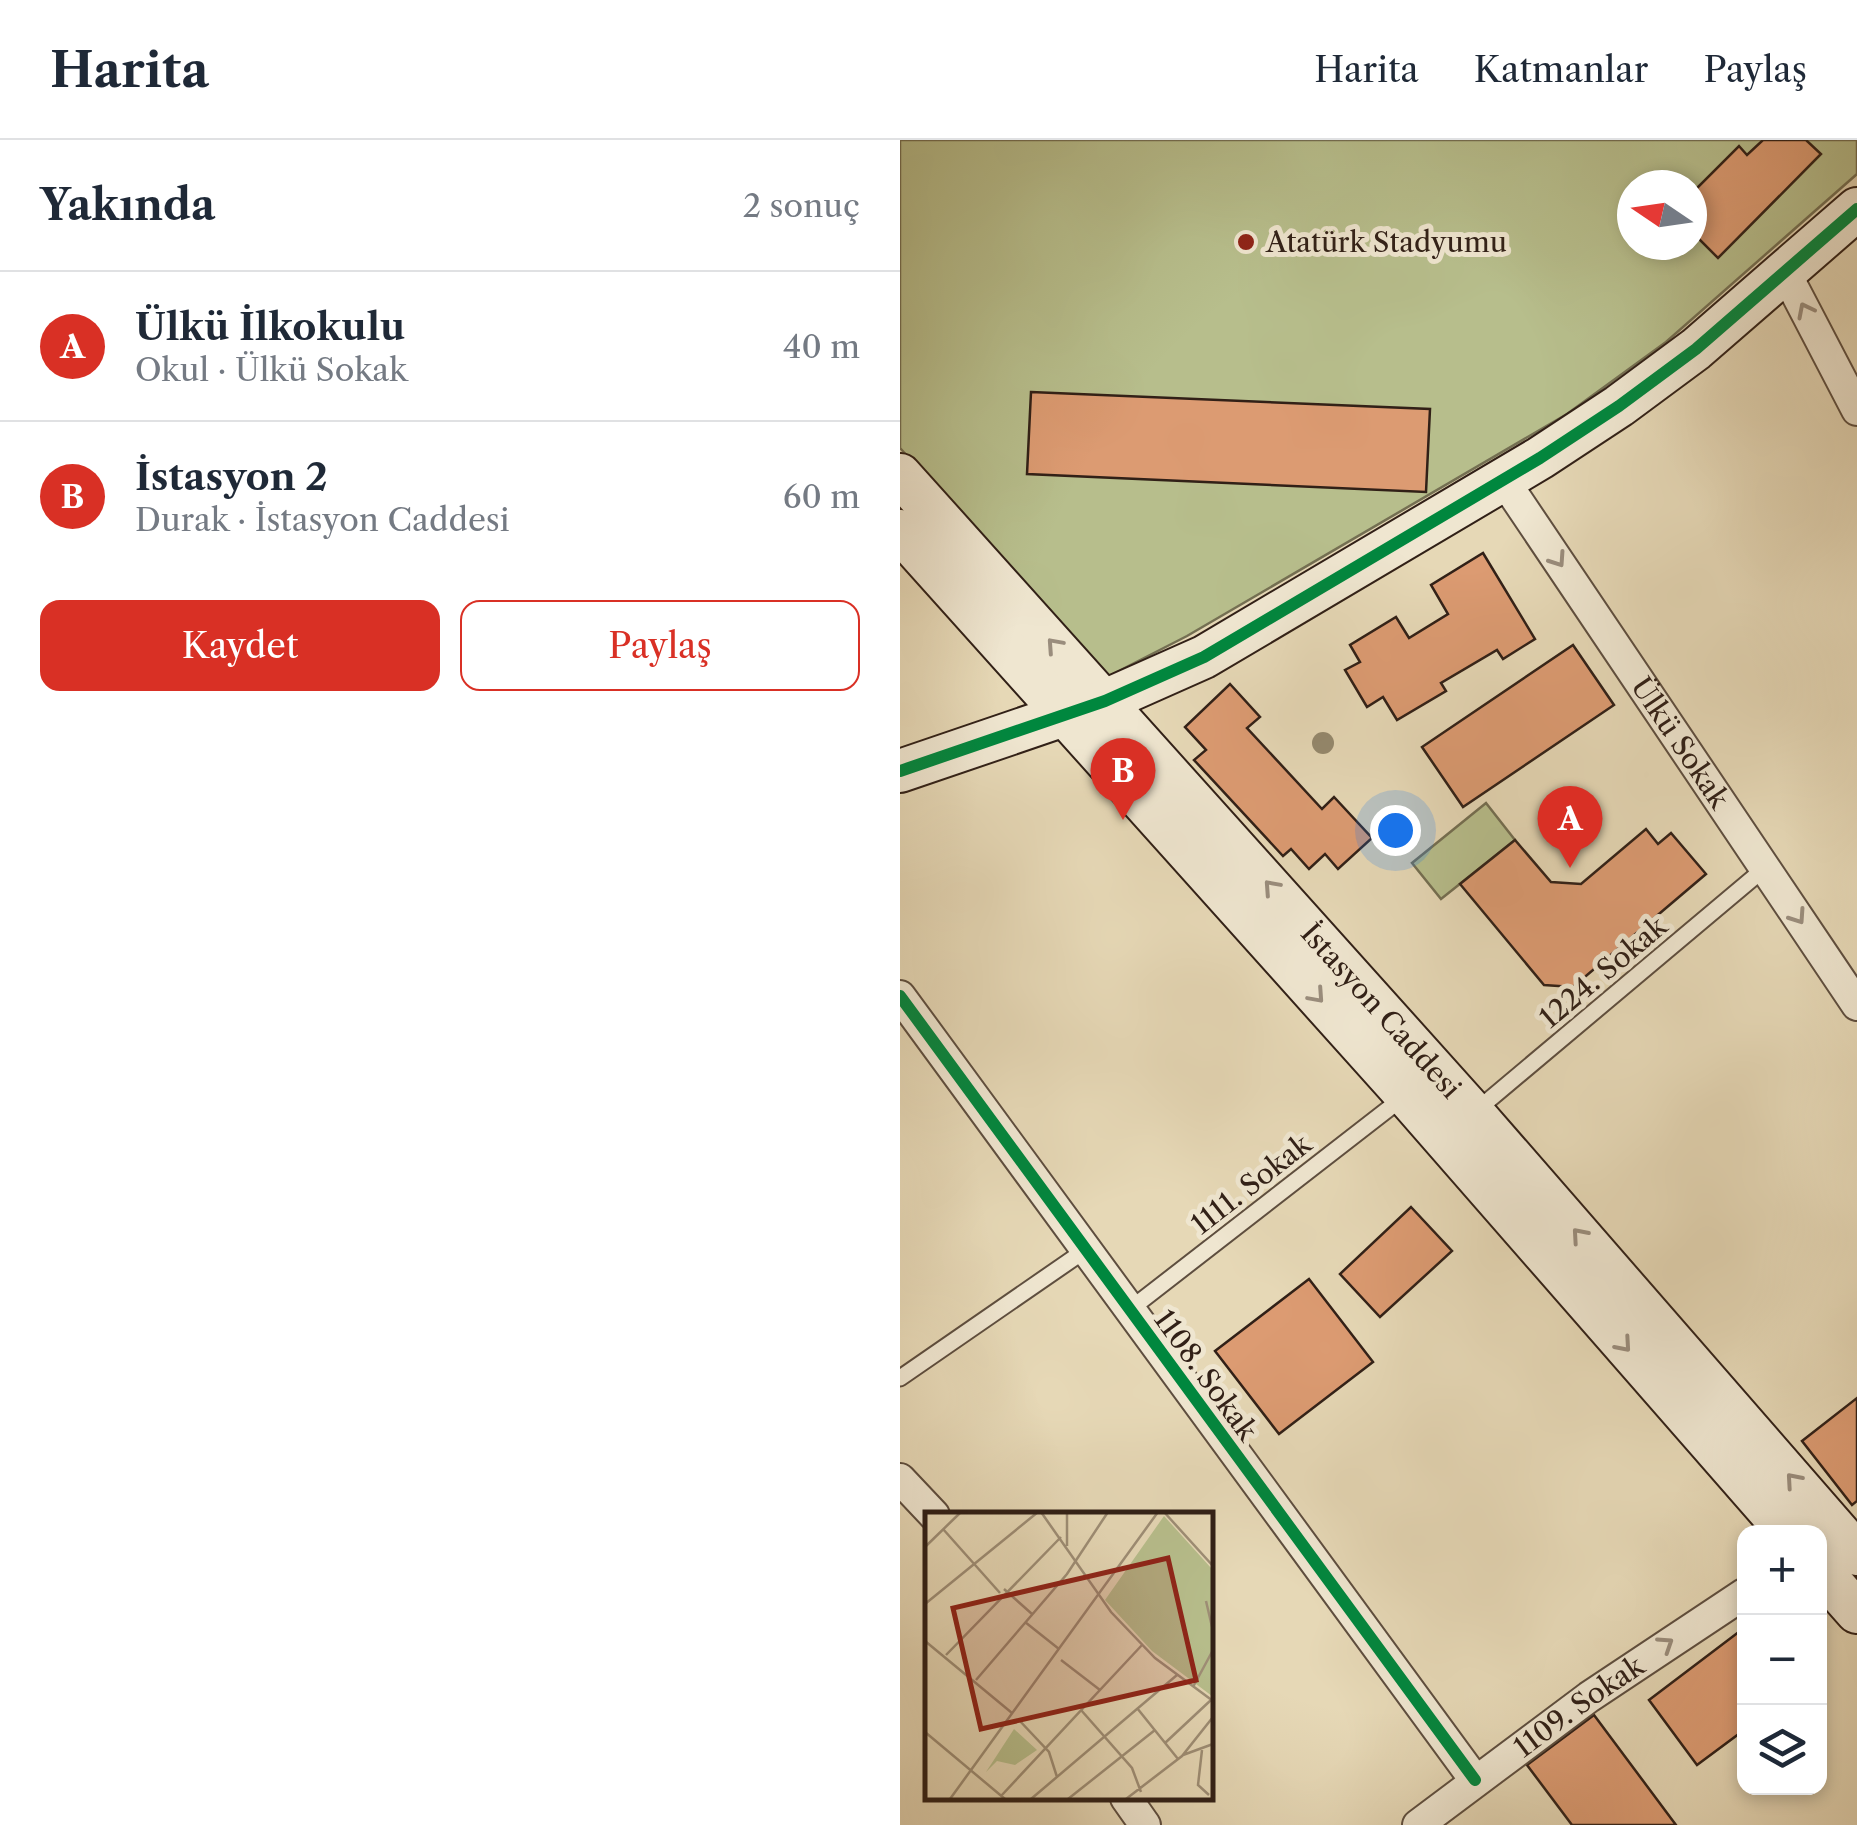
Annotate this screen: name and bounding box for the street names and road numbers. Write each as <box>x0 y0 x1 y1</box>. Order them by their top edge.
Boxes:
street label: Ülkü Sokak <box>1624 671 1738 816</box>
street label: 1224. Sokak <box>1533 908 1675 1035</box>
street label: İstasyon Caddesi <box>1294 916 1468 1105</box>
street label: 1111. Sokak <box>1184 1126 1319 1241</box>
street label: 1108. Sokak <box>1147 1303 1266 1448</box>
street label: 1109. Sokak <box>1507 1647 1652 1764</box>

